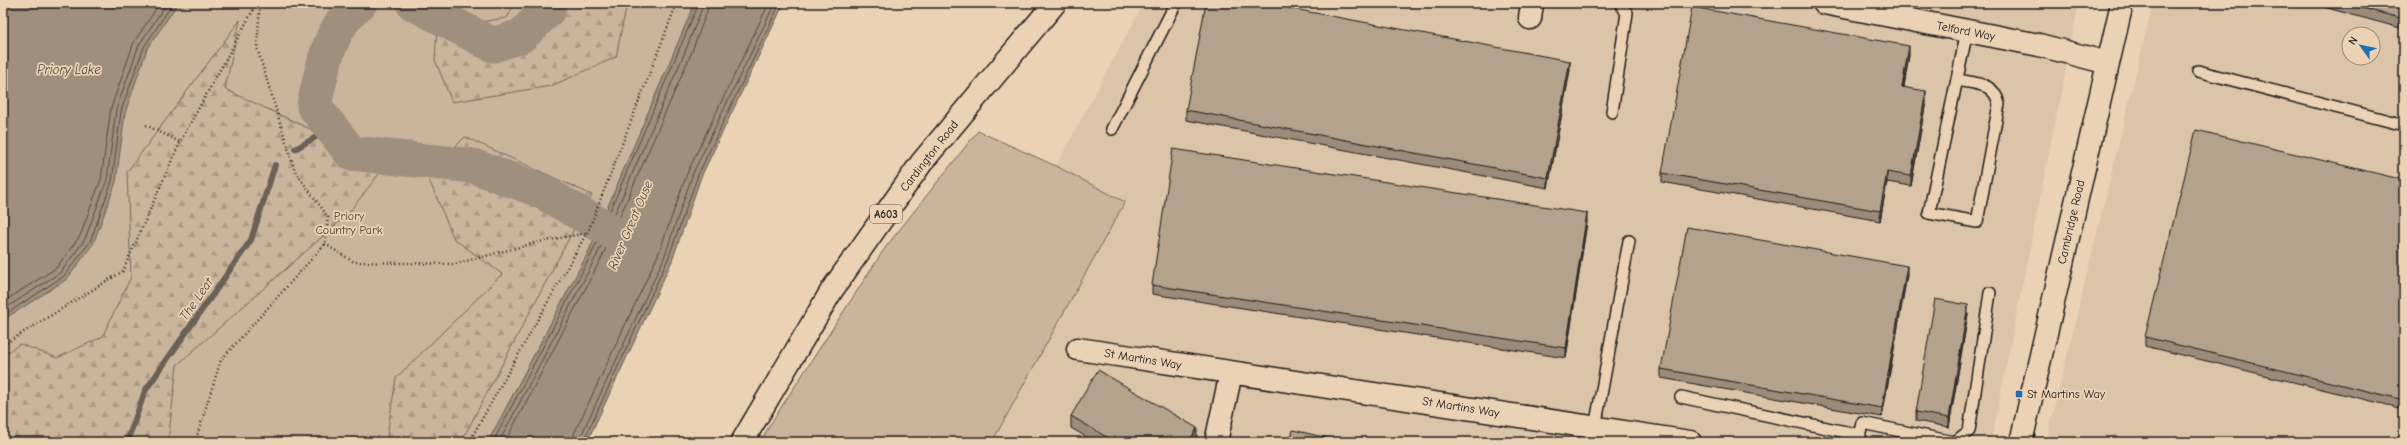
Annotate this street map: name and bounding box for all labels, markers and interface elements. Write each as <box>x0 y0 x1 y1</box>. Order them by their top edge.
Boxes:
street label: Telford Way <box>1936 18 1997 44</box>
north arrow <box>2341 26 2381 66</box>
text: N <box>2346 34 2360 47</box>
water label: Priory Lake <box>37 62 101 77</box>
street label: Cardington Road <box>897 118 961 194</box>
water label: River Great Ouse <box>605 178 656 272</box>
street label: Cambridge Road <box>2055 179 2087 265</box>
road number: A603 <box>870 205 902 223</box>
park label: Priory Country Park <box>315 209 383 237</box>
water label: The Leat <box>176 274 217 323</box>
street label: St Martins Way <box>1103 346 1183 372</box>
place label: St Martins Way <box>2027 387 2106 401</box>
marker: St Martins Way <box>2014 389 2024 399</box>
street label: St Martins Way <box>1421 394 1501 420</box>

